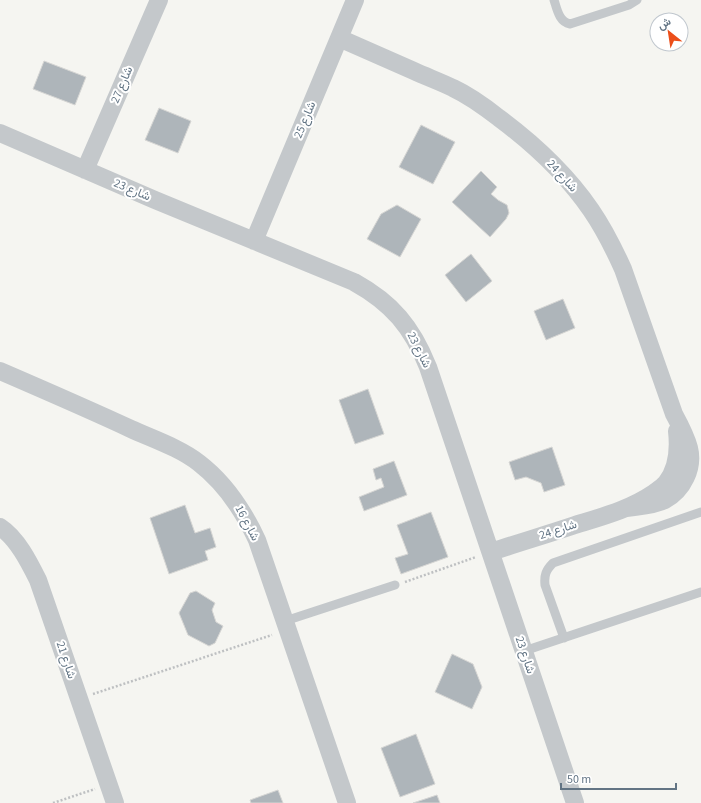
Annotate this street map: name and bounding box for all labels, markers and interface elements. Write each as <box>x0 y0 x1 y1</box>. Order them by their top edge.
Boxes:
north arrow <box>649 12 689 52</box>
text: ش <box>655 14 674 34</box>
street label: شارع 27 <box>107 64 137 106</box>
street label: شارع 25 <box>290 99 320 141</box>
street label: شارع 24 <box>543 156 581 196</box>
street label: شارع 23 <box>111 175 153 205</box>
street label: شارع 23 <box>403 329 435 371</box>
street label: شارع 16 <box>230 502 264 544</box>
street label: شارع 24 <box>537 516 579 544</box>
street label: شارع 23 <box>511 634 539 676</box>
street label: شارع 21 <box>52 639 80 681</box>
scale bar <box>561 765 676 791</box>
text: 50 m <box>567 771 591 788</box>

